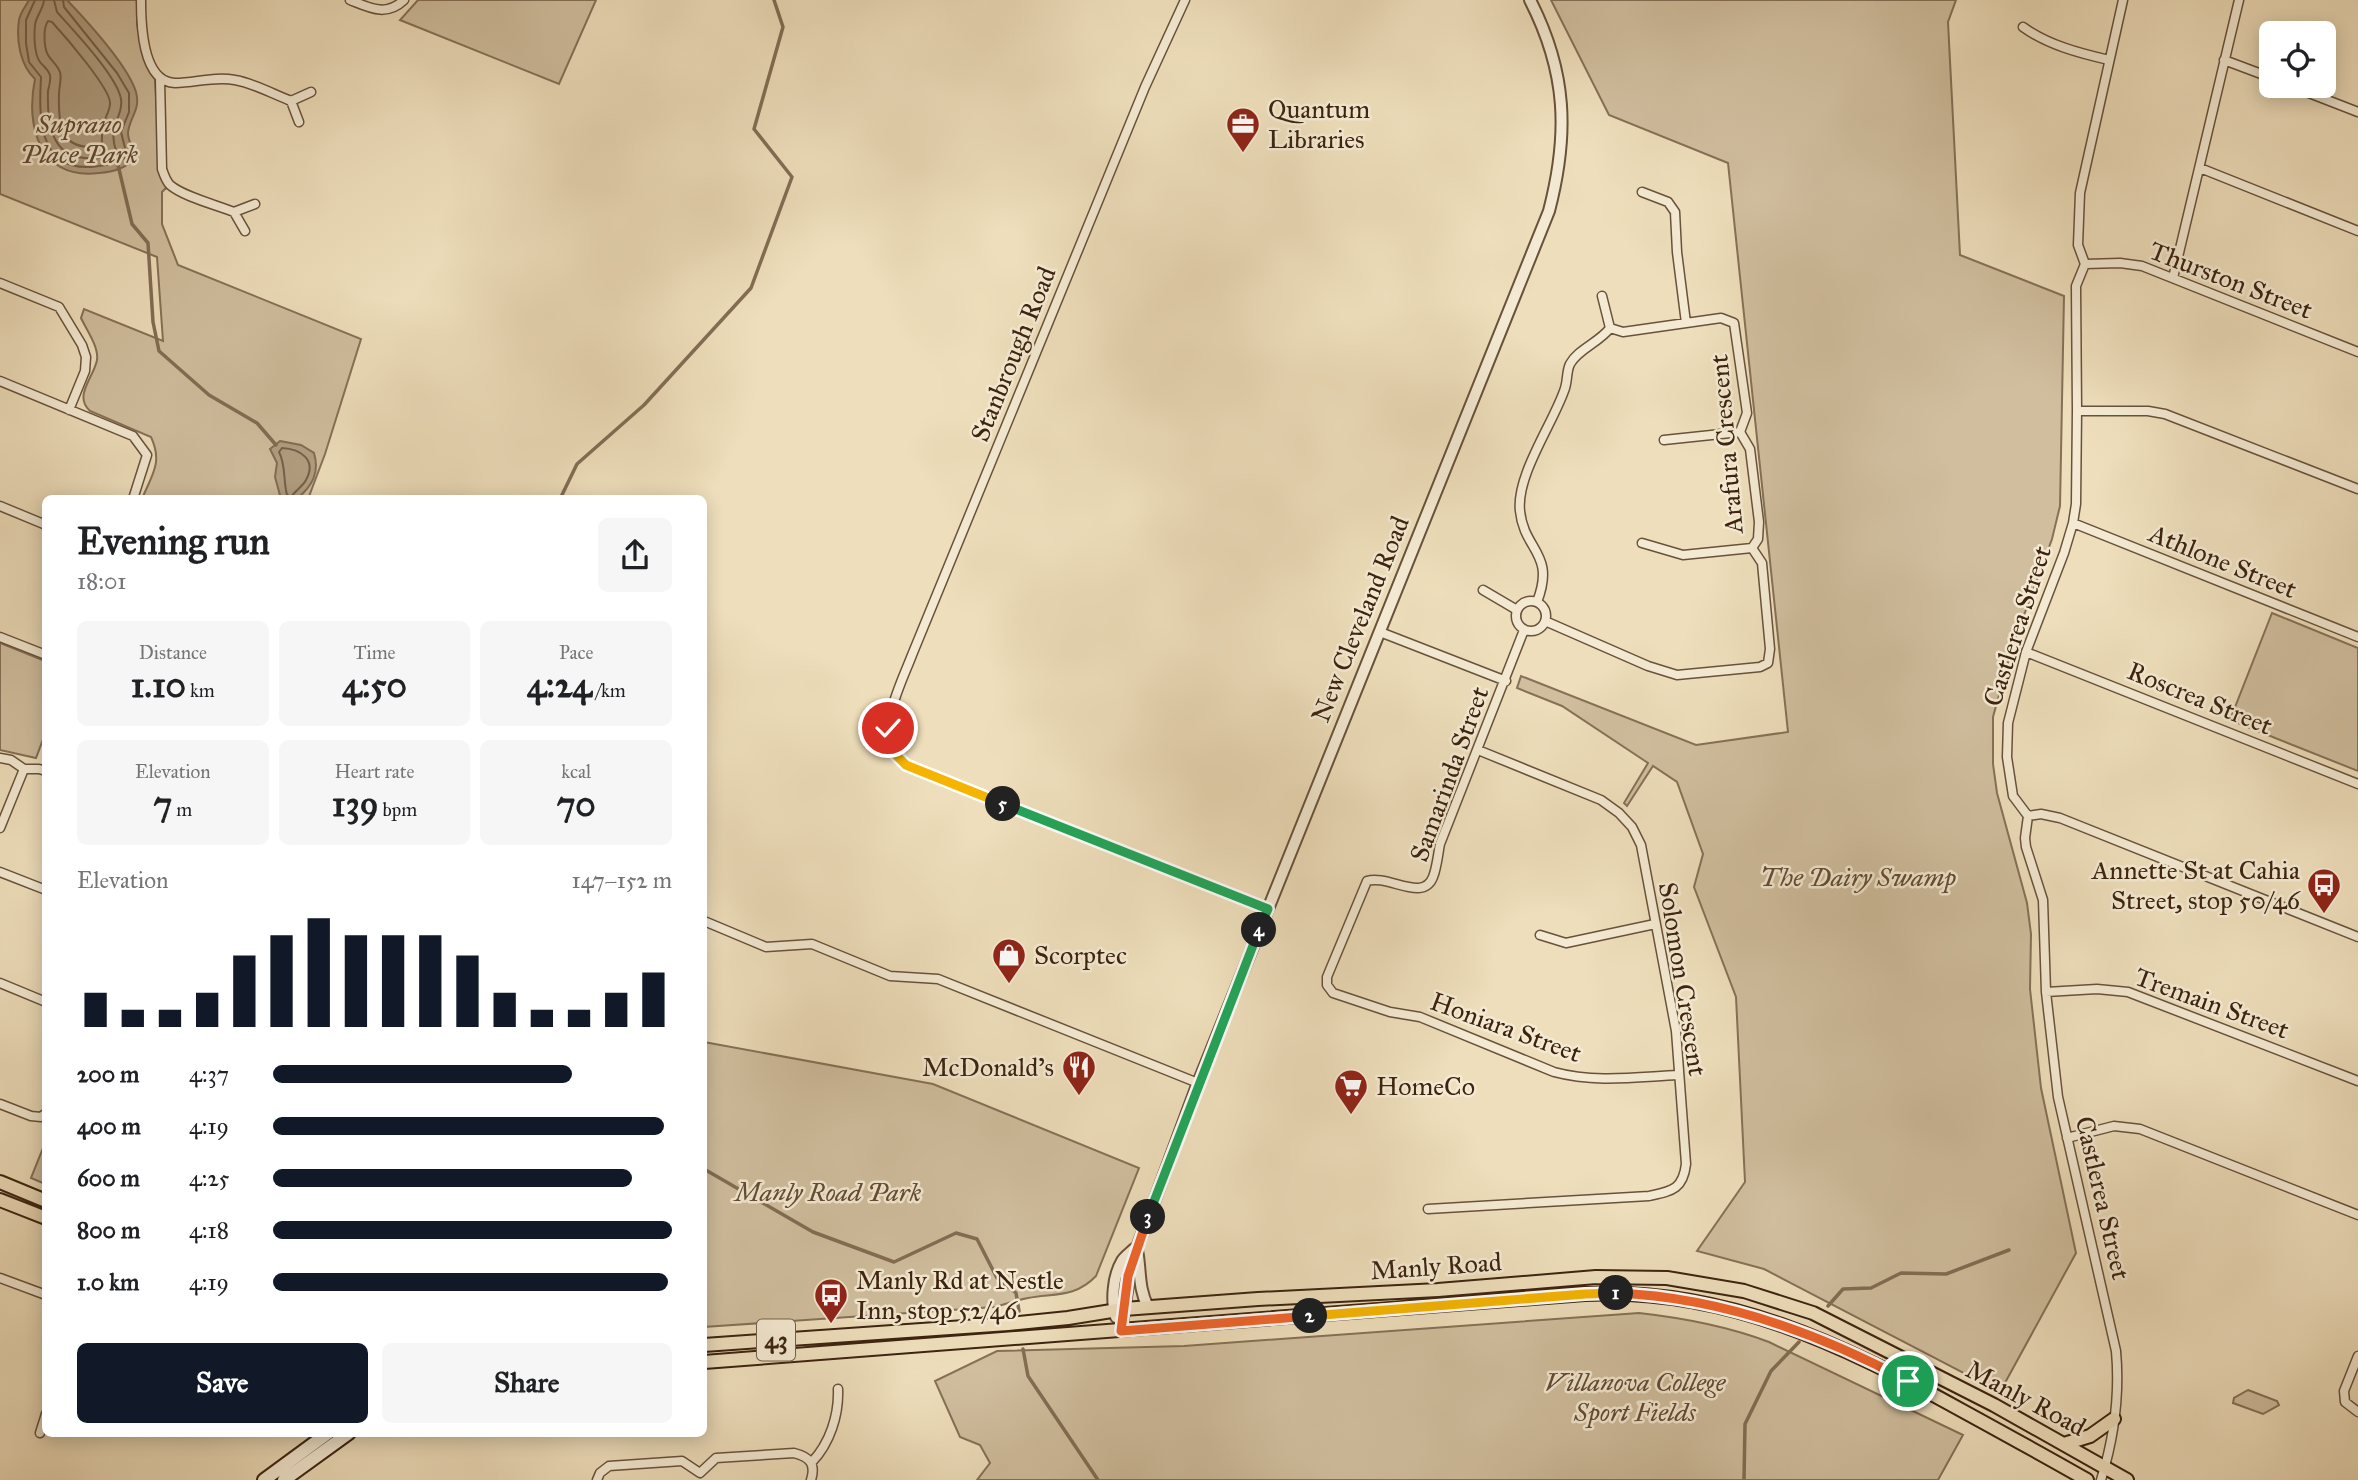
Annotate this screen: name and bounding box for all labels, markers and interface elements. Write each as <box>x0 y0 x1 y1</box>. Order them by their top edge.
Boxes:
map controls <box>2259 21 2336 98</box>
button: locate <box>2259 21 2336 98</box>
place label: Quantum Libraries <box>1268 93 1370 155</box>
office icon: Quantum Libraries <box>1224 105 1262 154</box>
park label: Suprano Place Park <box>20 108 138 170</box>
street label: Thurston Street <box>2145 234 2317 326</box>
street label: Stanbrough Road <box>963 262 1063 446</box>
street label: Arafura Crescent <box>1702 353 1750 536</box>
street label: New Cleveland Road <box>1304 511 1416 727</box>
street label: Athlone Street <box>2144 517 2301 605</box>
text: Evening run <box>77 518 270 564</box>
button: share <box>598 518 672 592</box>
street label: Castlerea Street <box>1976 542 2058 710</box>
text: 18:01 <box>77 567 126 595</box>
text: Distance <box>139 641 207 664</box>
text: Time <box>353 641 396 664</box>
text: Pace <box>559 641 593 664</box>
street label: Roscrea Street <box>2123 654 2277 742</box>
text: 1.10 <box>131 664 186 707</box>
text: 4:50 <box>342 664 407 707</box>
text: 4:24 <box>527 664 592 707</box>
text: km <box>186 679 215 702</box>
text: /km <box>592 679 626 702</box>
street label: Samarinda Street <box>1403 682 1495 866</box>
pin <box>858 698 918 758</box>
icon: check <box>869 709 907 747</box>
text: Elevation <box>135 760 211 783</box>
text: Heart rate <box>335 760 414 783</box>
text: kcal <box>561 760 591 783</box>
text: 7 <box>153 783 172 826</box>
text: 139 <box>332 783 378 826</box>
text: 70 <box>557 783 596 826</box>
pin: 5 <box>986 786 1020 822</box>
text: 5 <box>998 792 1007 815</box>
text: m <box>172 798 192 821</box>
text: bpm <box>378 798 417 821</box>
place label: Annette St at Cahia Street, stop 50/46 <box>2091 854 2301 916</box>
park label: The Dairy Swamp <box>1760 861 1956 894</box>
text: Elevation <box>77 866 168 894</box>
text: 147–152 m <box>572 866 672 894</box>
bus stop icon: Annette St at Cahia Street, stop 50/46 <box>2305 866 2343 915</box>
street label: Solomon Crescent <box>1652 880 1714 1078</box>
pin: 4 <box>1242 912 1276 948</box>
text: 4 <box>1253 918 1264 941</box>
shop icon: Scorptec <box>990 936 1028 985</box>
place label: Scorptec <box>1034 939 1127 971</box>
street label: Tremain Street <box>2130 960 2294 1046</box>
street label: Honiara Street <box>1426 985 1586 1069</box>
restaurant icon: McDonald's <box>1060 1048 1098 1097</box>
place label: McDonald's <box>922 1051 1054 1083</box>
text: 200 m <box>77 1060 139 1088</box>
text: 4:37 <box>189 1060 229 1088</box>
supermarket icon: HomeCo <box>1332 1067 1370 1116</box>
place label: HomeCo <box>1376 1070 1475 1102</box>
text: 400 m <box>77 1112 141 1140</box>
text: 4:19 <box>189 1112 229 1140</box>
street label: Castlerea Street <box>2069 1113 2137 1283</box>
text: 600 m <box>77 1164 140 1192</box>
text: 4:25 <box>189 1164 229 1192</box>
park label: Manly Road Park <box>732 1176 922 1208</box>
pin: 3 <box>1130 1200 1166 1234</box>
text: 3 <box>1144 1205 1151 1228</box>
text: 800 m <box>77 1216 140 1244</box>
text: 4:18 <box>189 1216 229 1244</box>
street label: Manly Road <box>1369 1245 1503 1287</box>
place label: Manly Rd at Nestle Inn, stop 52/46 <box>856 1264 1064 1326</box>
text: 1.0 km <box>77 1268 139 1296</box>
text: 4:19 <box>189 1268 229 1296</box>
bus stop icon: Manly Rd at Nestle Inn, stop 52/46 <box>812 1276 850 1325</box>
pin: 1 <box>1598 1276 1634 1310</box>
text: 1 <box>1612 1281 1619 1304</box>
pin: 2 <box>1292 1298 1328 1334</box>
text: 2 <box>1305 1304 1314 1327</box>
road number: 43 <box>757 1320 795 1360</box>
button: Save <box>77 1343 368 1423</box>
button: Share <box>382 1343 672 1423</box>
pin <box>1878 1351 1938 1411</box>
street label: Manly Road <box>1960 1353 2092 1443</box>
icon: arrive <box>1889 1362 1927 1400</box>
park label: Villanova College Sport Fields <box>1545 1366 1727 1429</box>

